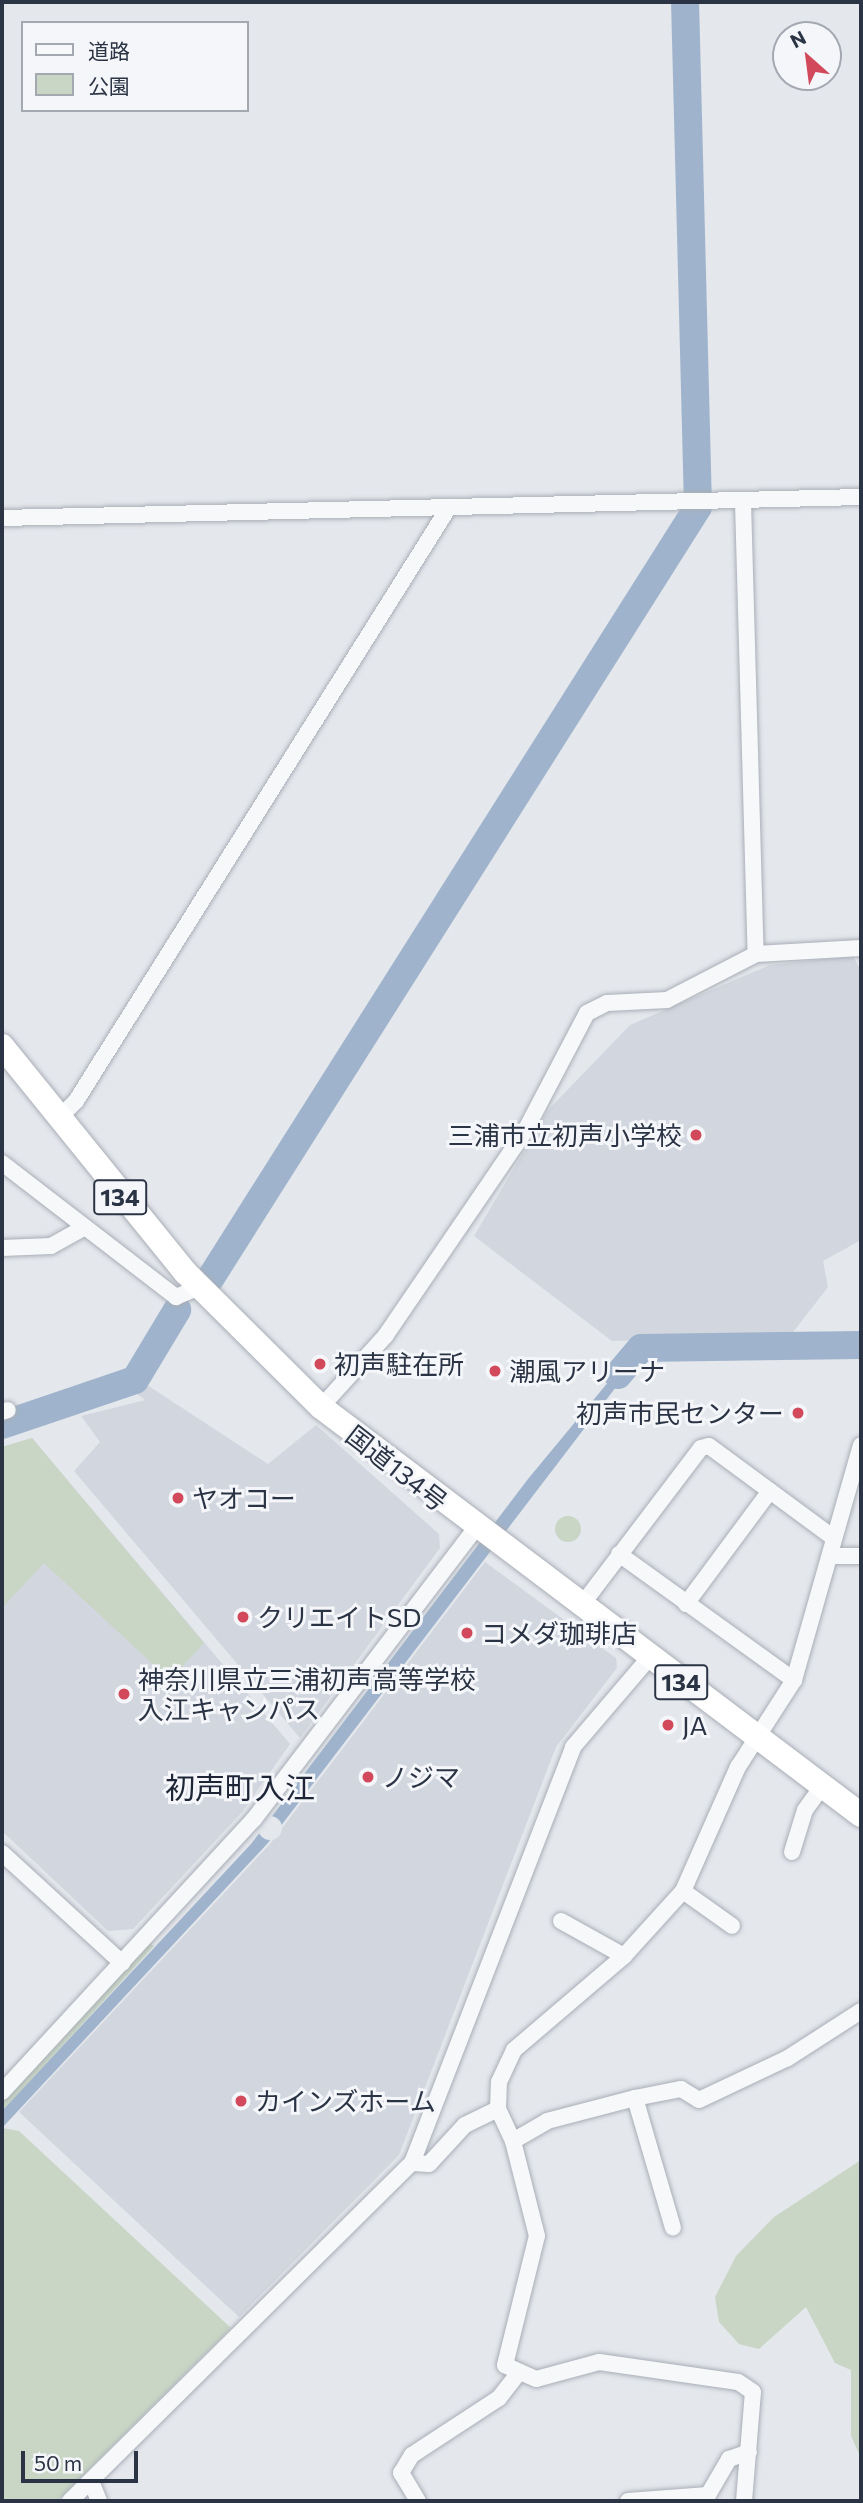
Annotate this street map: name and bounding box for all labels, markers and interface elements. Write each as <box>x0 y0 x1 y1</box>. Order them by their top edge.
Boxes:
legend <box>21 21 248 112</box>
north arrow <box>772 21 842 91</box>
text: N <box>786 25 810 52</box>
text: 道路 <box>88 38 130 63</box>
text: 公園 <box>88 73 130 98</box>
place label: 三浦市立初声小学校 <box>448 1119 682 1151</box>
marker: 三浦市立初声小学校 <box>688 1127 704 1143</box>
road number: 134 <box>92 1176 148 1218</box>
place label: 初声駐在所 <box>334 1348 464 1380</box>
place label: 潮風アリーナ <box>509 1355 665 1387</box>
marker: 初声駐在所 <box>312 1356 328 1372</box>
marker: 潮風アリーナ <box>487 1363 503 1379</box>
place label: 初声市民センター <box>576 1397 784 1429</box>
marker: 初声市民センター <box>790 1405 806 1421</box>
street label: 国道134号 <box>340 1419 454 1517</box>
place label: ヤオコー <box>192 1482 296 1514</box>
marker: ヤオコー <box>170 1490 186 1506</box>
place label: クリエイトSD <box>257 1601 421 1633</box>
marker: クリエイトSD <box>235 1609 251 1625</box>
place label: コメダ珈琲店 <box>481 1617 637 1649</box>
marker: コメダ珈琲店 <box>459 1625 475 1641</box>
road number: 134 <box>653 1662 709 1702</box>
place label: 神奈川県立三浦初声高等学校 入江キャンパス <box>138 1663 476 1724</box>
marker: 神奈川県立三浦初声高等学校 入江キャンパス <box>116 1686 132 1702</box>
place label: JA <box>682 1709 708 1741</box>
marker: JA <box>660 1717 676 1733</box>
place label: ノジマ <box>382 1761 460 1793</box>
district label: 初声町入江 <box>165 1769 315 1805</box>
marker: ノジマ <box>360 1769 376 1785</box>
place label: カインズホーム <box>255 2085 437 2117</box>
marker: カインズホーム <box>233 2093 249 2109</box>
scale bar <box>24 2436 142 2480</box>
text: 50 m <box>34 2450 82 2475</box>

